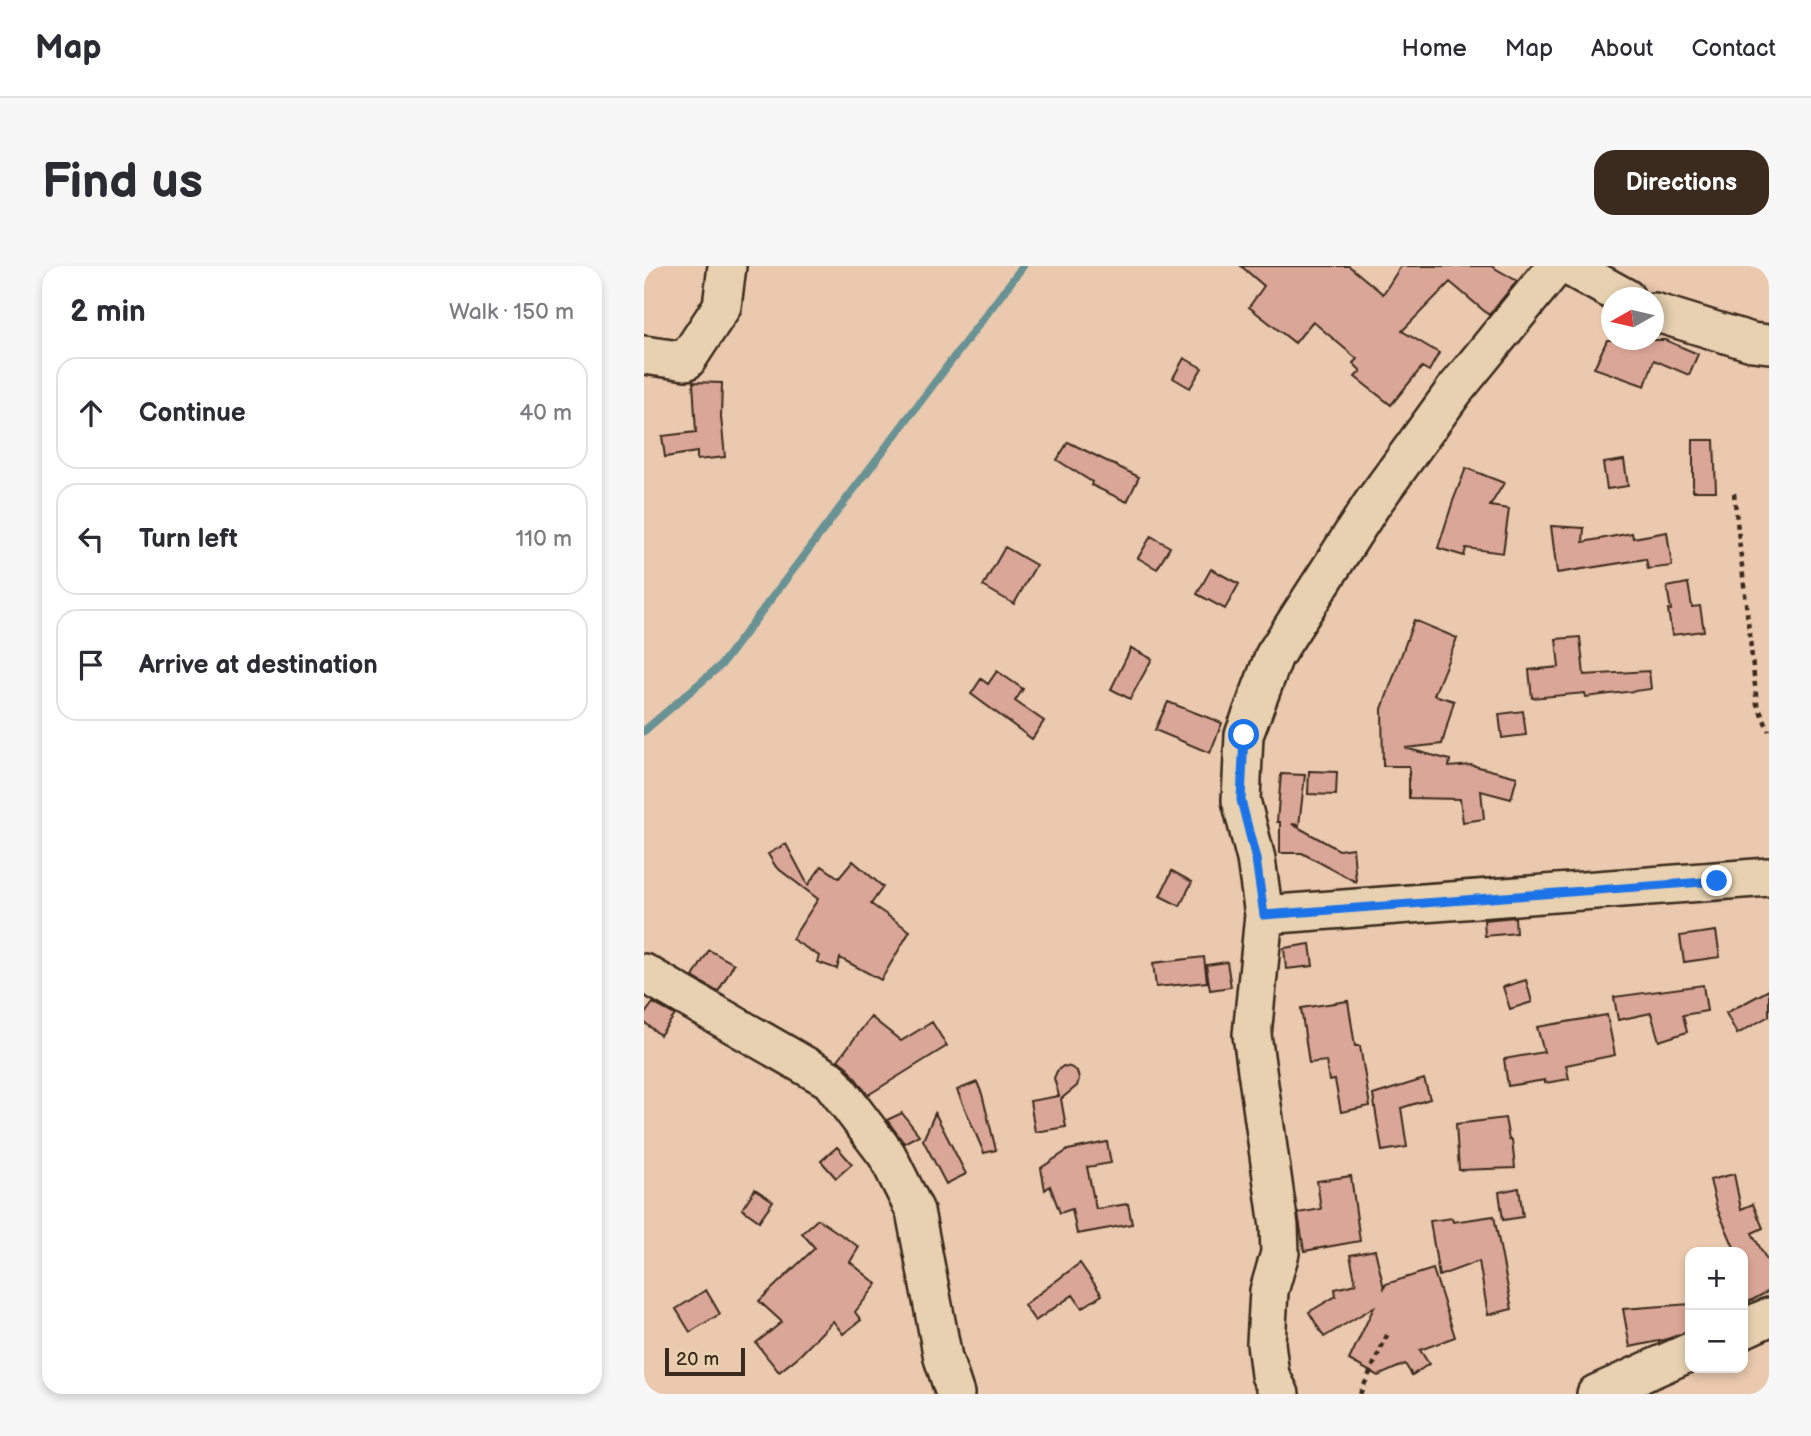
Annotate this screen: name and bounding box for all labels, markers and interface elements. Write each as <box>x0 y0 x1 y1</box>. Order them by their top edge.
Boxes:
text: Map <box>35 28 101 68</box>
text: Home <box>1402 34 1467 63</box>
text: Map <box>1505 34 1553 63</box>
text: About <box>1591 34 1653 63</box>
text: Contact <box>1691 34 1776 63</box>
button: Directions <box>1594 150 1769 215</box>
text: Find us <box>42 153 203 212</box>
north arrow <box>1601 287 1664 350</box>
text: 2 min <box>70 294 146 330</box>
text: Walk · 150 m <box>449 298 574 326</box>
icon: ahead <box>72 394 110 432</box>
text: Continue <box>139 398 246 429</box>
text: 40 m <box>519 399 572 427</box>
icon: left <box>72 520 110 558</box>
text: Turn left <box>139 524 238 555</box>
text: 110 m <box>515 525 572 553</box>
icon: arrive <box>72 646 110 684</box>
text: Arrive at destination <box>139 650 378 681</box>
route start <box>1228 719 1259 750</box>
route end <box>1701 865 1732 896</box>
map controls <box>1685 1247 1748 1373</box>
button: + <box>1685 1247 1748 1310</box>
button: − <box>1685 1310 1748 1373</box>
scale bar <box>665 1345 746 1377</box>
text: 20 m <box>676 1348 719 1371</box>

